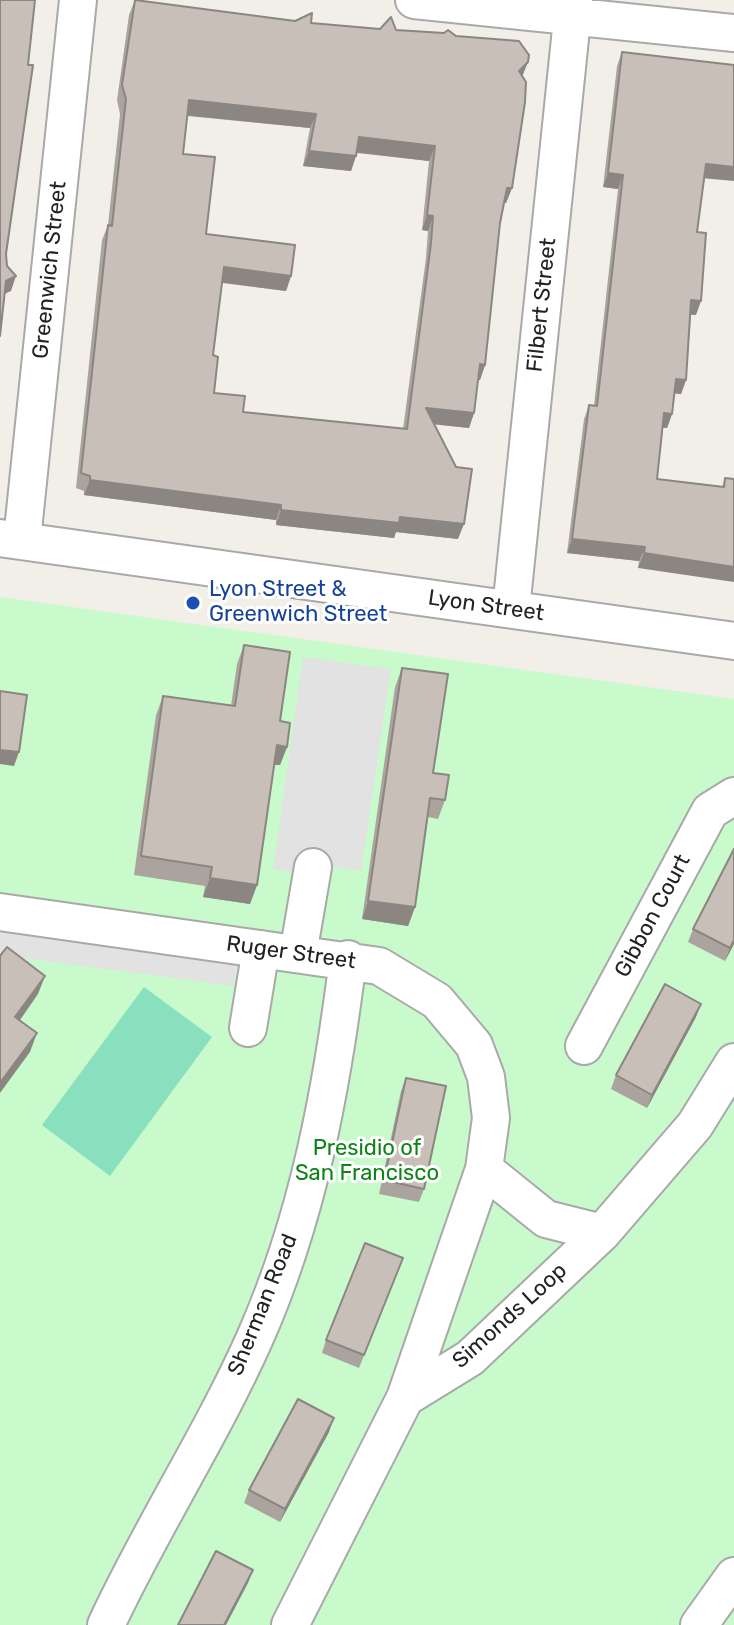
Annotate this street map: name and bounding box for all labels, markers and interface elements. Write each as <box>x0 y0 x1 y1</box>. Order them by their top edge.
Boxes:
street label: Greenwich Street <box>28 180 72 360</box>
street label: Filbert Street <box>522 237 562 373</box>
place label: Lyon Street & Greenwich Street <box>209 577 387 628</box>
street label: Lyon Street <box>426 585 546 627</box>
marker: Lyon Street & Greenwich Street <box>184 594 202 612</box>
street label: Gibbon Court <box>610 850 696 982</box>
street label: Ruger Street <box>225 931 357 975</box>
park label: Presidio of San Francisco <box>295 1136 439 1188</box>
street label: Sherman Road <box>223 1230 303 1380</box>
street label: Simonds Loop <box>447 1258 573 1374</box>

